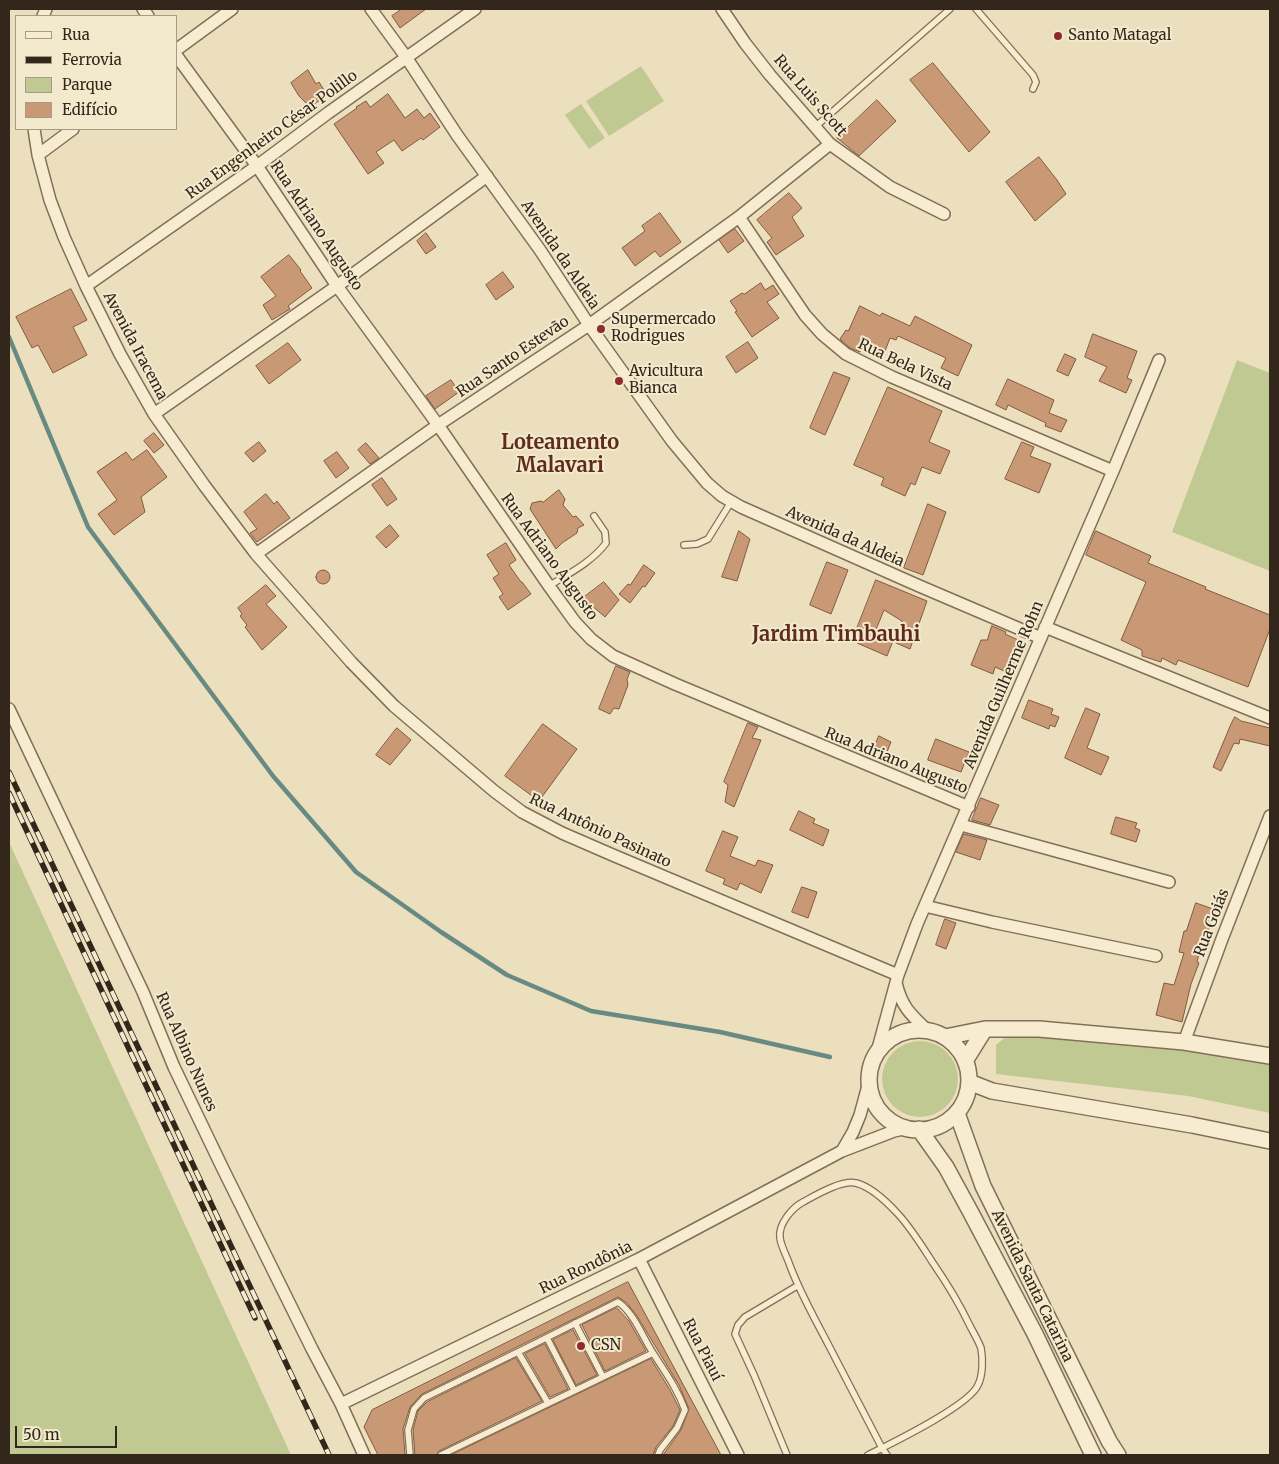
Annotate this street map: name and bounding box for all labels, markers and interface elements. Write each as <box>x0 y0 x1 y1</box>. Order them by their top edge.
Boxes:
legend <box>15 15 178 130</box>
text: Rua <box>62 25 90 44</box>
place label: Santo Matagal <box>1068 27 1171 45</box>
marker: Santo Matagal <box>1052 30 1064 42</box>
text: Ferrovia <box>62 50 122 69</box>
street label: Rua Luis Scott <box>770 51 850 141</box>
street label: Rua Engenheiro César Polillo <box>183 67 361 203</box>
text: Parque <box>62 75 112 94</box>
text: Edifício <box>62 100 117 119</box>
street label: Rua Adriano Augusto <box>266 158 366 294</box>
street label: Avenida da Aldeia <box>517 197 603 313</box>
street label: Avenida Iracema <box>99 289 171 403</box>
place label: Supermercado Rodrigues <box>611 311 716 346</box>
street label: Rua Santo Estevão <box>453 313 573 401</box>
marker: Supermercado Rodrigues <box>595 323 607 335</box>
street label: Rua Bela Vista <box>855 335 955 395</box>
place label: Avicultura Bianca <box>629 363 703 398</box>
marker: Avicultura Bianca <box>613 375 625 387</box>
district label: Loteamento Malavari <box>501 431 619 478</box>
street label: Rua Adriano Augusto <box>497 490 601 624</box>
street label: Avenida da Aldeia <box>783 503 907 571</box>
street label: Avenida Guilherme Rohn <box>960 598 1048 772</box>
district label: Jardim Timbauhi <box>752 623 920 647</box>
street label: Rua Adriano Augusto <box>822 724 970 798</box>
street label: Rua Antônio Pasinato <box>526 790 674 872</box>
street label: Rua Goiás <box>1191 886 1233 960</box>
street label: Rua Albino Nunes <box>152 990 220 1114</box>
street label: Avenida Santa Catarina <box>987 1207 1077 1365</box>
street label: Rua Rondônia <box>537 1238 635 1298</box>
street label: Rua Piauí <box>679 1316 725 1384</box>
place label: CSN <box>591 1337 621 1355</box>
marker: CSN <box>575 1340 587 1352</box>
scale bar <box>18 1416 120 1448</box>
text: 50 m <box>23 1425 60 1444</box>

